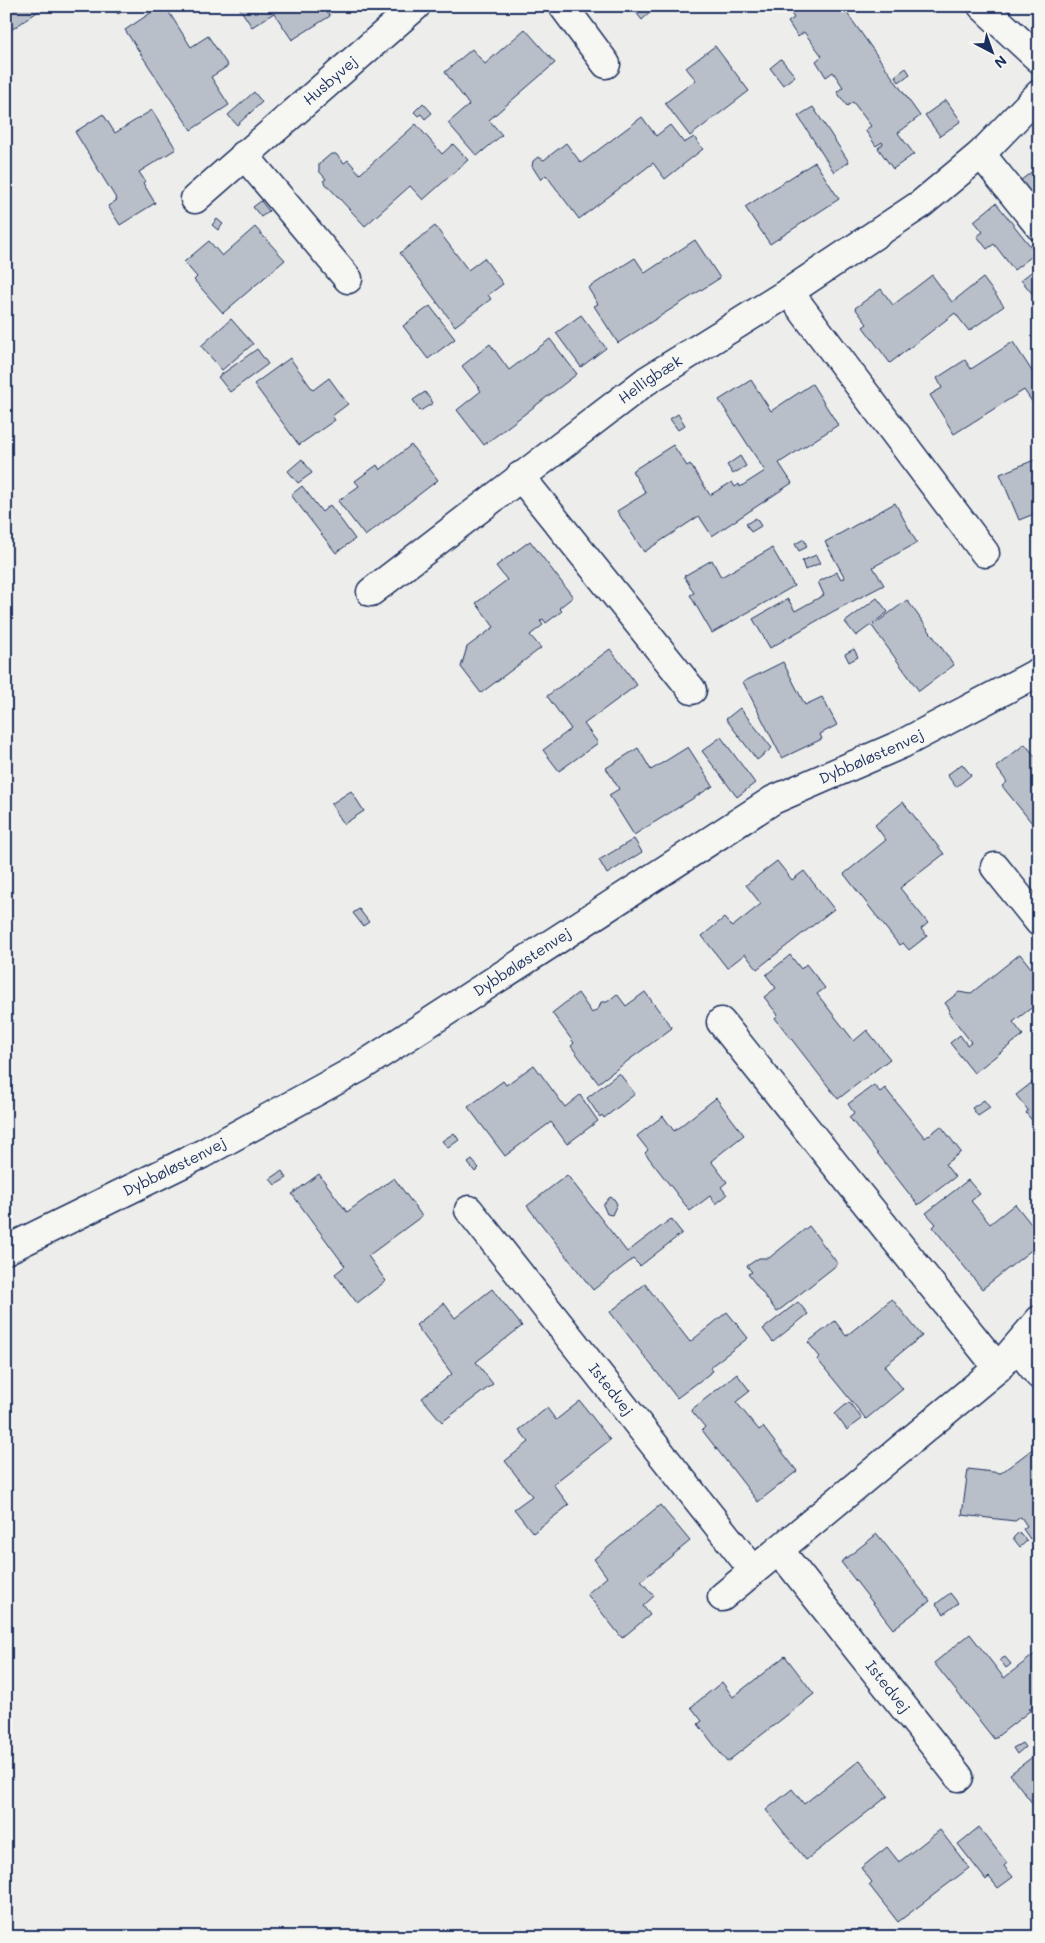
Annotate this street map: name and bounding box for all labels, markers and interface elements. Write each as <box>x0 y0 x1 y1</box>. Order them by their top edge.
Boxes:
north arrow <box>968 28 1018 78</box>
street label: Husbyvej <box>299 51 361 109</box>
text: N <box>991 52 1011 73</box>
street label: Helligbæk <box>614 350 686 408</box>
street label: Dybbøløstenvej <box>816 723 927 788</box>
street label: Dybbøløstenvej <box>469 922 575 1000</box>
street label: Dybbøløstenvej <box>119 1132 229 1200</box>
street label: Istedvej <box>585 1359 639 1420</box>
street label: Istedvej <box>862 1656 915 1717</box>

